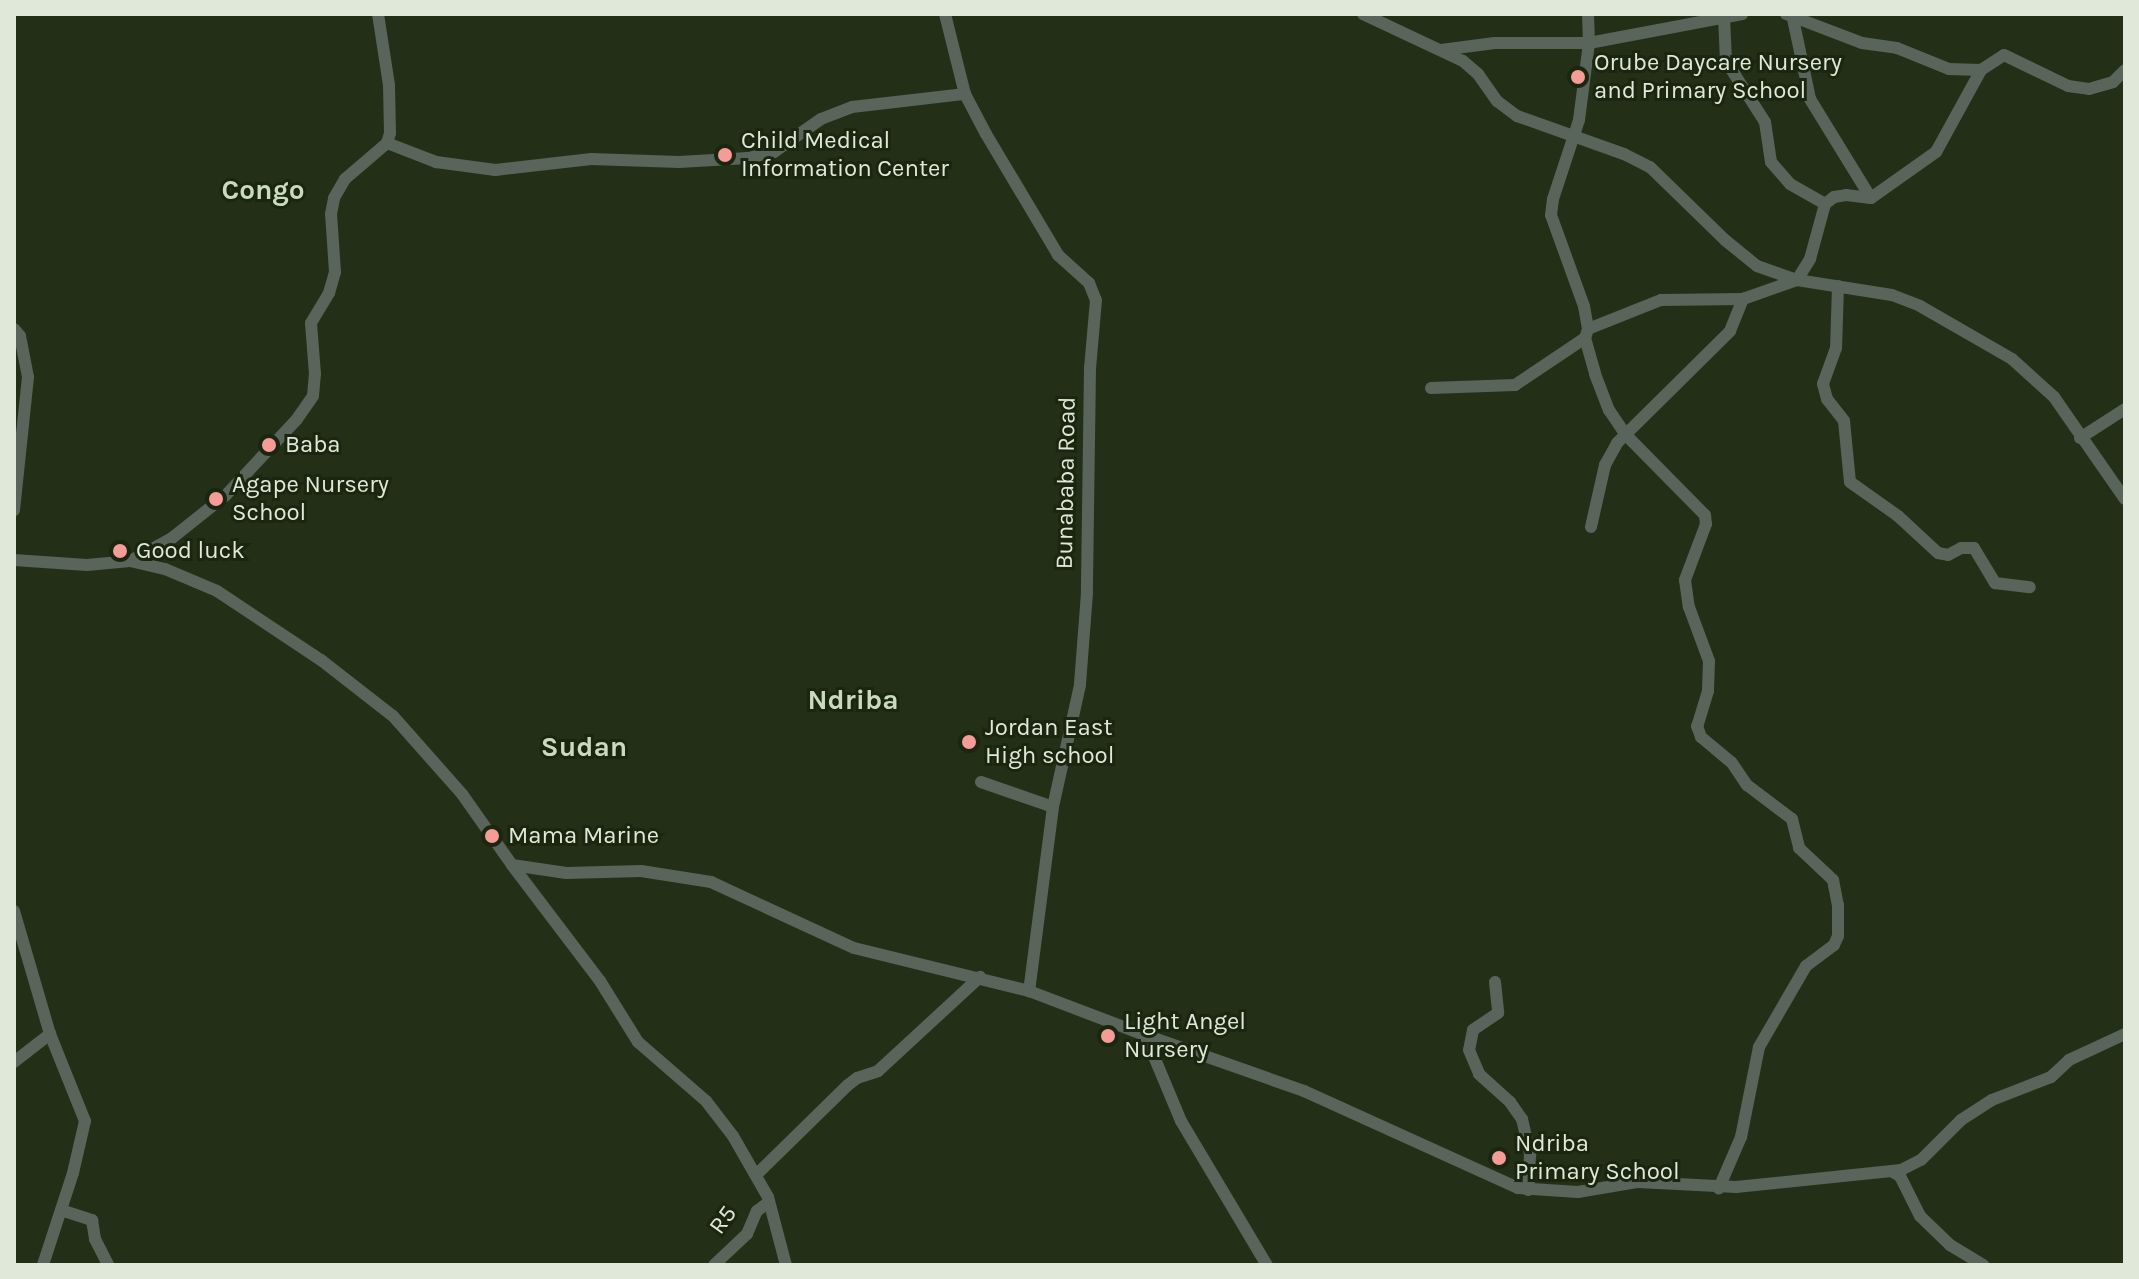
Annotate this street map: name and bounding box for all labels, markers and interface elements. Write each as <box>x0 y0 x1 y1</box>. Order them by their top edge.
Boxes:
place label: Orube Daycare Nursery and Primary School <box>1594 49 1842 105</box>
marker: Orube Daycare Nursery and Primary School <box>1569 68 1587 86</box>
place label: Child Medical Information Center <box>741 127 949 183</box>
marker: Child Medical Information Center <box>716 146 734 164</box>
district label: Congo <box>221 173 305 207</box>
street label: Bunababa Road <box>1050 396 1082 570</box>
place label: Baba <box>285 431 341 459</box>
marker: Baba <box>260 436 278 454</box>
place label: Agape Nursery School <box>232 471 389 527</box>
marker: Agape Nursery School <box>207 490 225 508</box>
place label: Good luck <box>136 537 245 565</box>
marker: Good luck <box>111 542 129 560</box>
district label: Ndriba <box>807 683 899 717</box>
place label: Jordan East High school <box>985 714 1114 770</box>
district label: Sudan <box>541 730 627 764</box>
marker: Jordan East High school <box>960 733 978 751</box>
place label: Mama Marine <box>508 822 659 850</box>
marker: Mama Marine <box>483 827 501 845</box>
place label: Light Angel Nursery <box>1124 1008 1246 1064</box>
marker: Light Angel Nursery <box>1099 1027 1117 1045</box>
place label: Ndriba Primary School <box>1515 1130 1680 1186</box>
marker: Ndriba Primary School <box>1490 1149 1508 1167</box>
street label: R5 <box>703 1200 743 1240</box>

